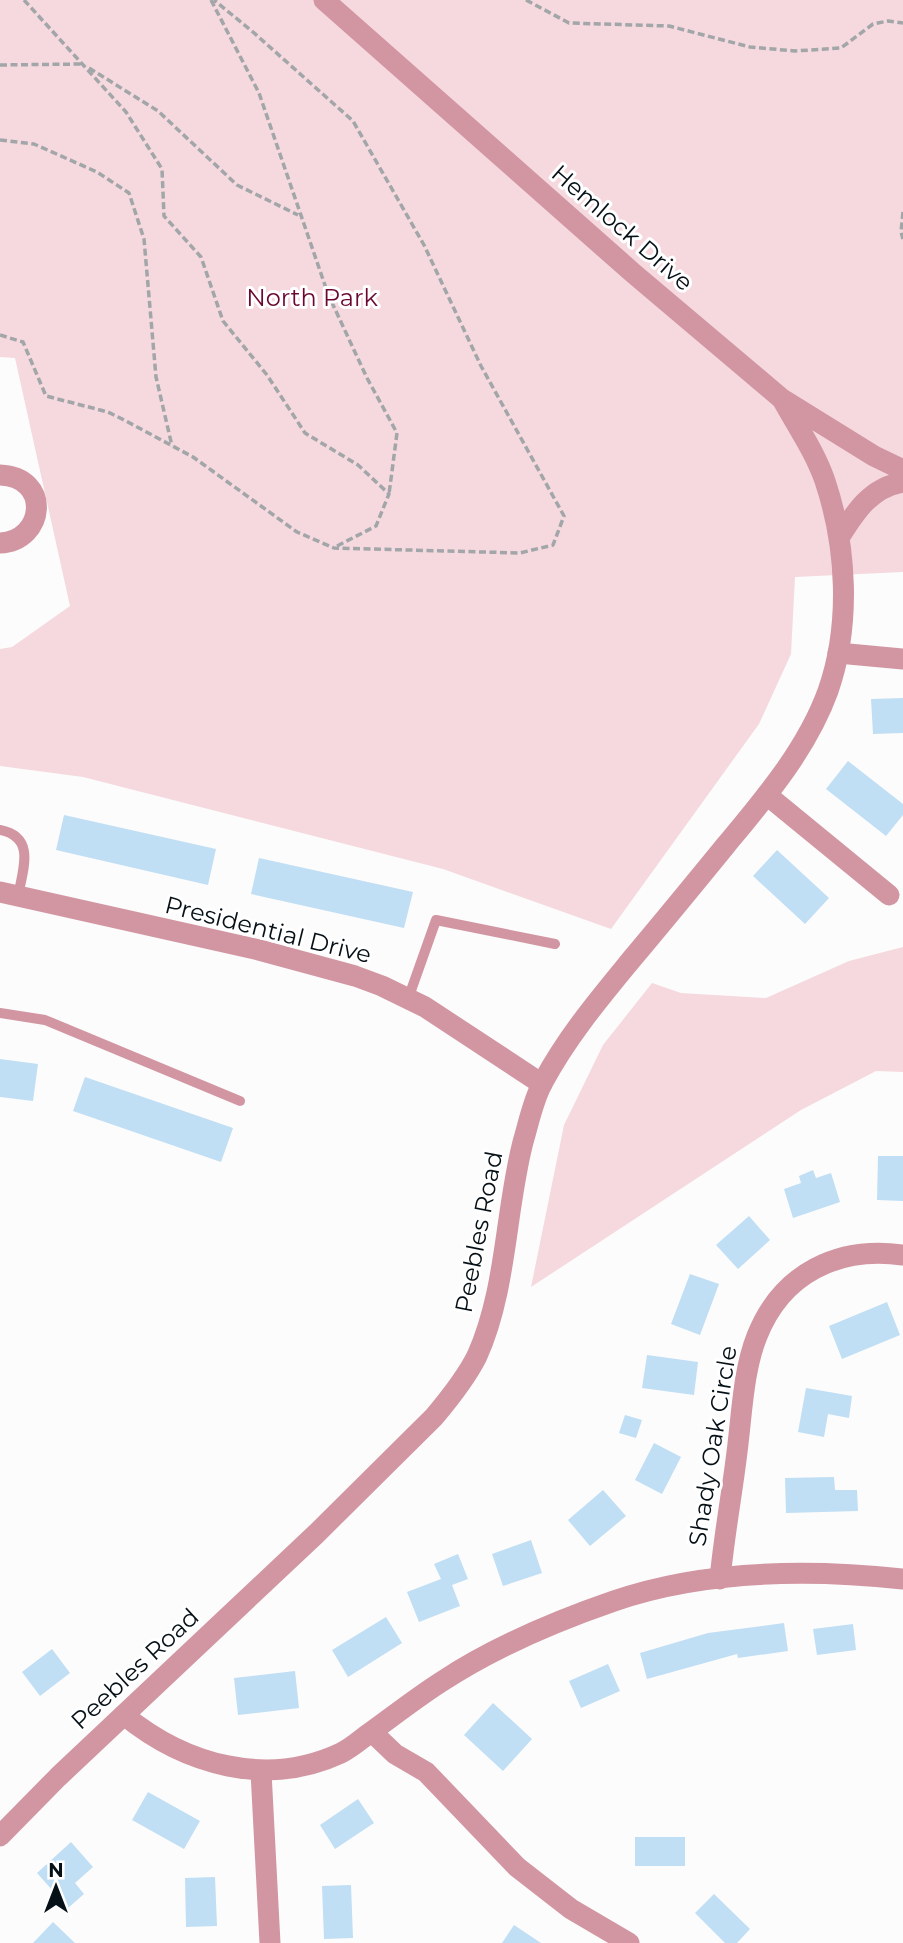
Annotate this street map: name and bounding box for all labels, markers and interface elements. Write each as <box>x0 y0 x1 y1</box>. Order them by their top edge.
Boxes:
street label: Hemlock Drive <box>546 158 699 297</box>
park label: North Park <box>246 283 378 312</box>
street label: Presidential Drive <box>162 890 374 969</box>
street label: Peebles Road <box>449 1149 508 1315</box>
street label: Shady Oak Circle <box>682 1344 743 1548</box>
street label: Peebles Road <box>65 1602 204 1735</box>
north arrow <box>21 1852 91 1922</box>
text: N <box>48 1859 64 1882</box>

